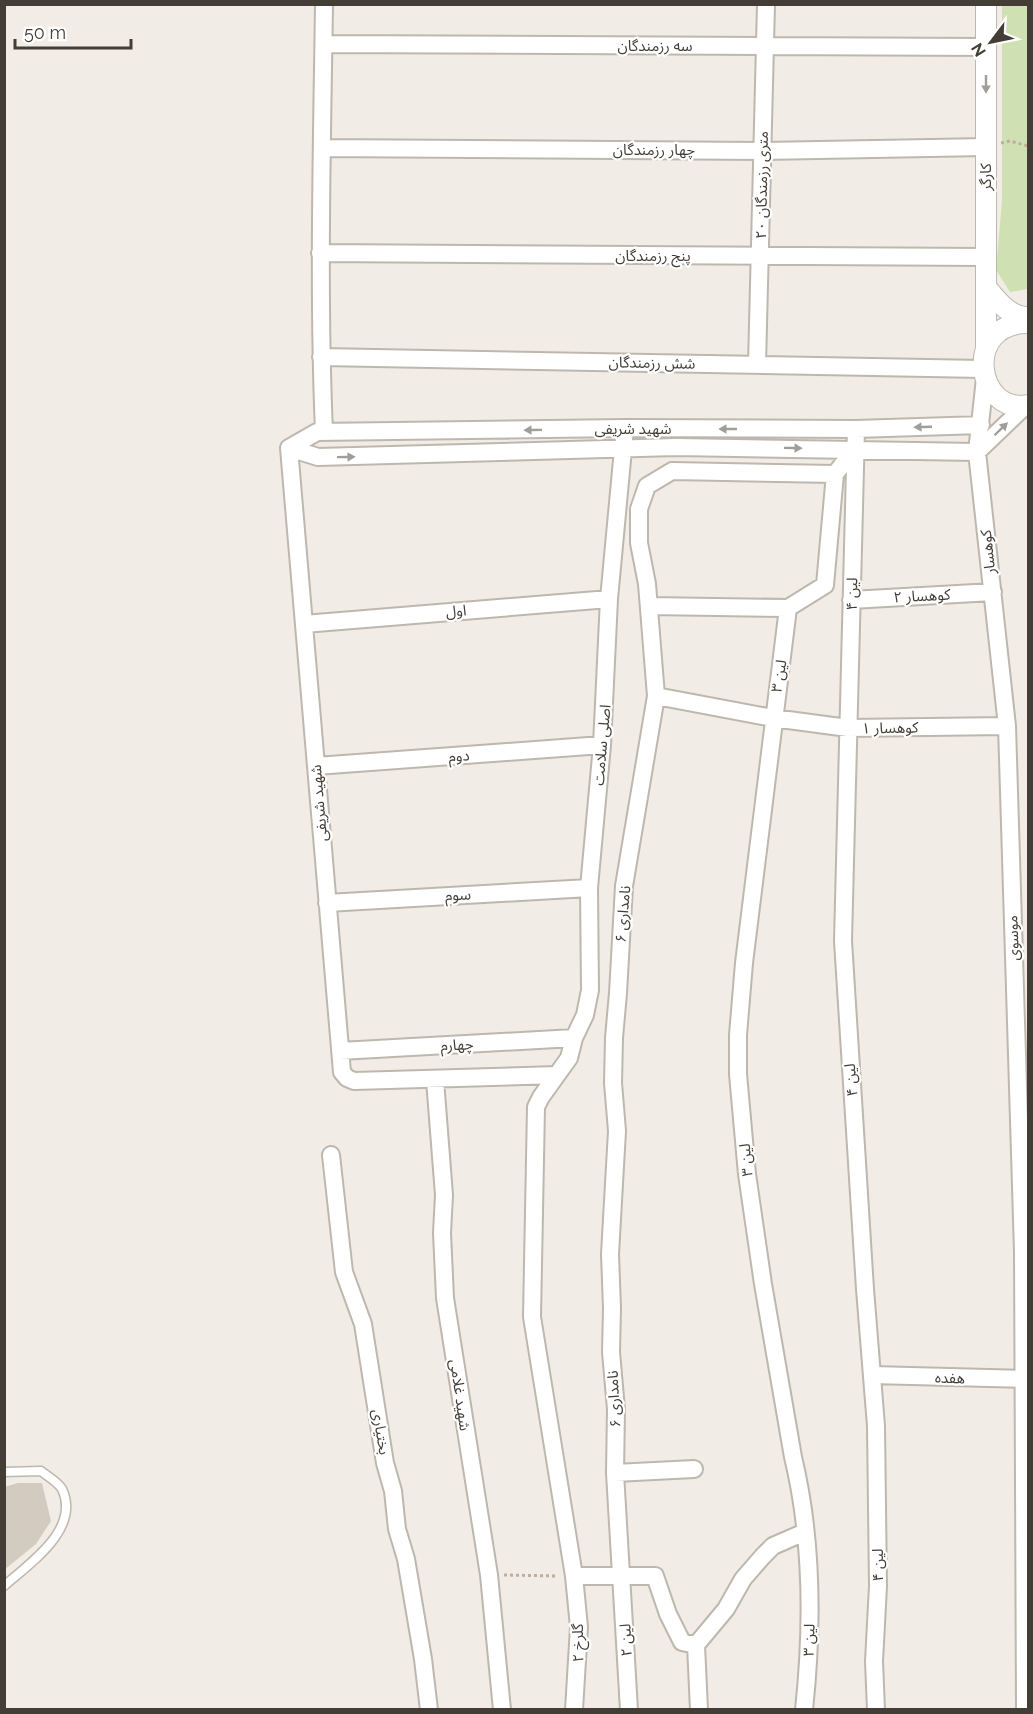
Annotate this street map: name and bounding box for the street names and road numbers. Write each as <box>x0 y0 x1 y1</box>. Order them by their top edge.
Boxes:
street label: سه رزمندگان <box>617 37 693 55</box>
street label: ۲۰ متری رزمندگان <box>752 131 772 239</box>
street label: چهار رزمندگان <box>613 141 695 160</box>
street label: کارگر <box>977 162 995 192</box>
street label: پنج رزمندگان <box>615 247 691 268</box>
street label: شش رزمندگان <box>608 353 696 373</box>
street label: شهید شریفی <box>595 420 672 438</box>
street label: کوهسار <box>977 528 999 576</box>
street label: لین ۴ <box>843 577 861 611</box>
street label: کوهسار ۲ <box>893 585 952 606</box>
street label: اول <box>445 601 467 621</box>
street label: لین ۳ <box>768 658 790 694</box>
street label: اصلی سلامت <box>589 704 615 786</box>
street label: کوهسار ۱ <box>861 718 919 737</box>
street label: دوم <box>448 746 470 768</box>
street label: شهید شریفی <box>307 764 331 842</box>
street label: سوم <box>444 885 472 907</box>
street label: نامداری ۶ <box>612 885 634 943</box>
street label: موسوی <box>1003 915 1023 961</box>
street label: چهارم <box>440 1035 474 1057</box>
street label: لین ۴ <box>841 1063 861 1097</box>
street label: لین ۳ <box>736 1143 756 1177</box>
street label: شهید غلامی <box>446 1358 474 1432</box>
street label: هفده <box>935 1368 965 1388</box>
street label: نامداری ۶ <box>604 1370 624 1428</box>
street label: بختیاری <box>369 1408 393 1456</box>
street label: لین ۴ <box>869 1548 887 1581</box>
street label: گلرخ ۲ <box>569 1623 590 1662</box>
street label: لین ۲ <box>616 1623 636 1657</box>
street label: لین ۳ <box>799 1623 819 1657</box>

